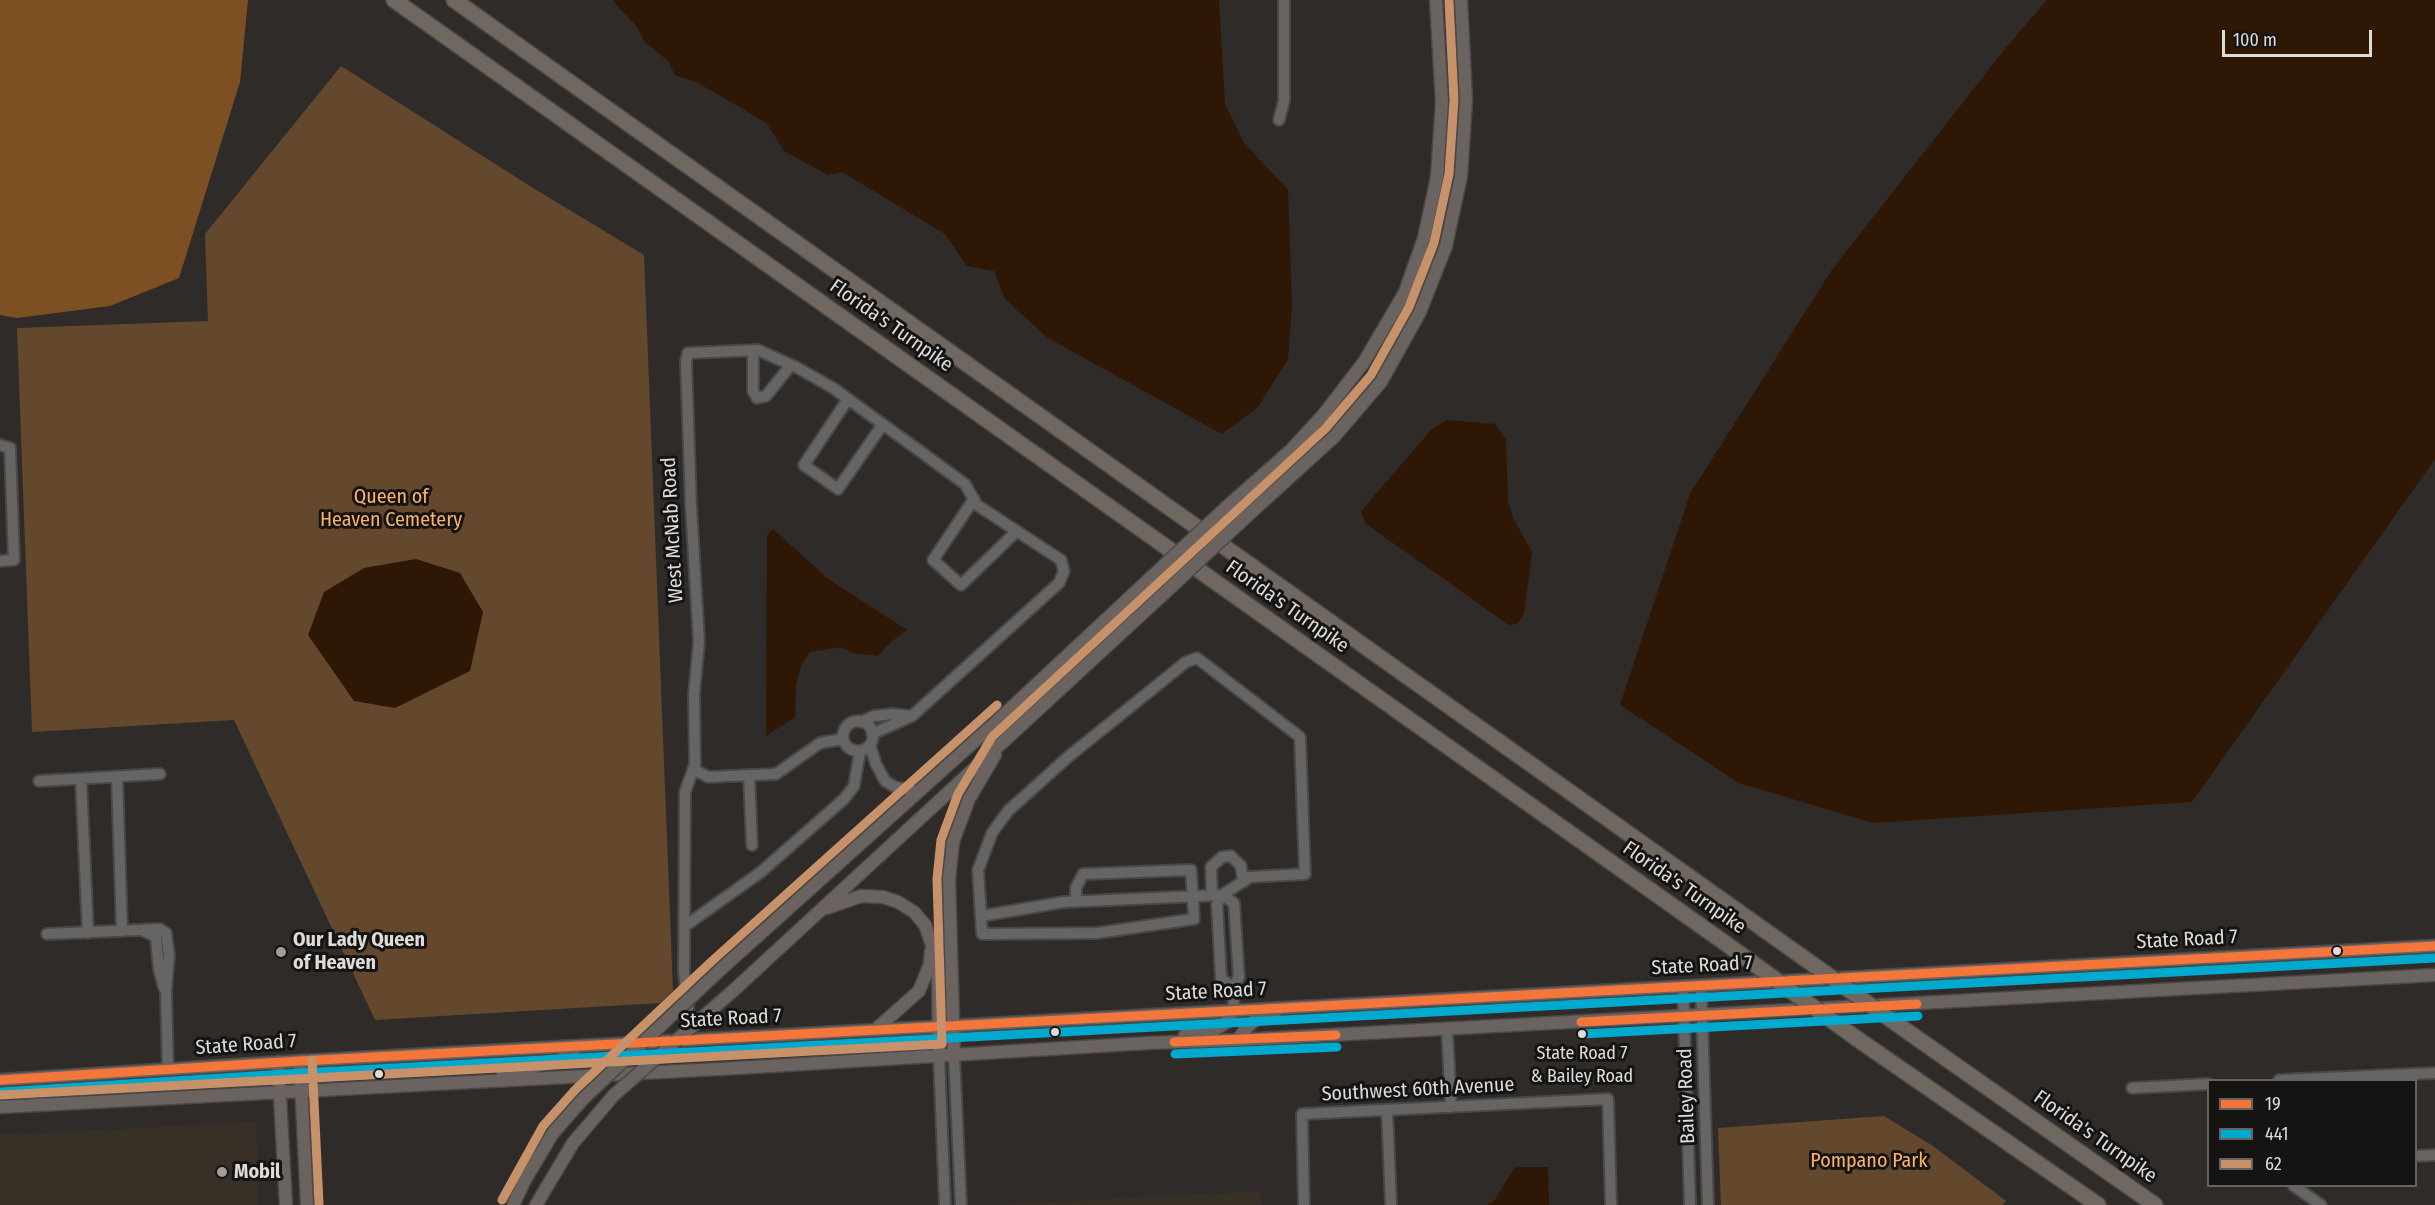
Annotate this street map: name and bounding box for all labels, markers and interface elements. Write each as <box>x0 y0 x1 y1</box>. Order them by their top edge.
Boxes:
scale bar <box>2225 18 2375 56</box>
text: 100 m <box>2233 29 2277 51</box>
street label: Florida's Turnpike <box>825 275 957 377</box>
street label: West McNab Road <box>657 456 689 604</box>
park label: Queen of Heaven Cemetery <box>320 485 462 532</box>
street label: Florida's Turnpike <box>1221 556 1353 658</box>
street label: Florida's Turnpike <box>1618 837 1750 939</box>
street label: State Road 7 <box>2136 925 2238 955</box>
place label: Our Lady Queen of Heaven <box>293 928 425 975</box>
marker: Our Lady Queen of Heaven <box>274 945 288 959</box>
unlabelled marker <box>2331 945 2343 957</box>
street label: State Road 7 <box>1651 951 1753 981</box>
street label: State Road 7 <box>1165 977 1267 1007</box>
street label: State Road 7 <box>680 1004 782 1034</box>
unlabelled marker <box>1049 1026 1061 1038</box>
marker: State Road 7 & Bailey Road <box>1576 1028 1588 1040</box>
street label: State Road 7 <box>195 1029 297 1061</box>
place label: State Road 7 & Bailey Road <box>1531 1043 1633 1086</box>
street label: Bailey Road <box>1673 1048 1701 1144</box>
unlabelled marker <box>373 1068 385 1080</box>
street label: Southwest 60th Avenue <box>1321 1073 1515 1107</box>
legend <box>2207 1079 2417 1187</box>
street label: Florida's Turnpike <box>2029 1086 2161 1188</box>
text: 19 <box>2265 1093 2281 1115</box>
text: 441 <box>2265 1123 2288 1145</box>
park label: Pompano Park <box>1810 1149 1928 1173</box>
text: 62 <box>2265 1153 2282 1175</box>
place label: Mobil <box>234 1160 281 1184</box>
marker: Mobil <box>215 1165 229 1179</box>

